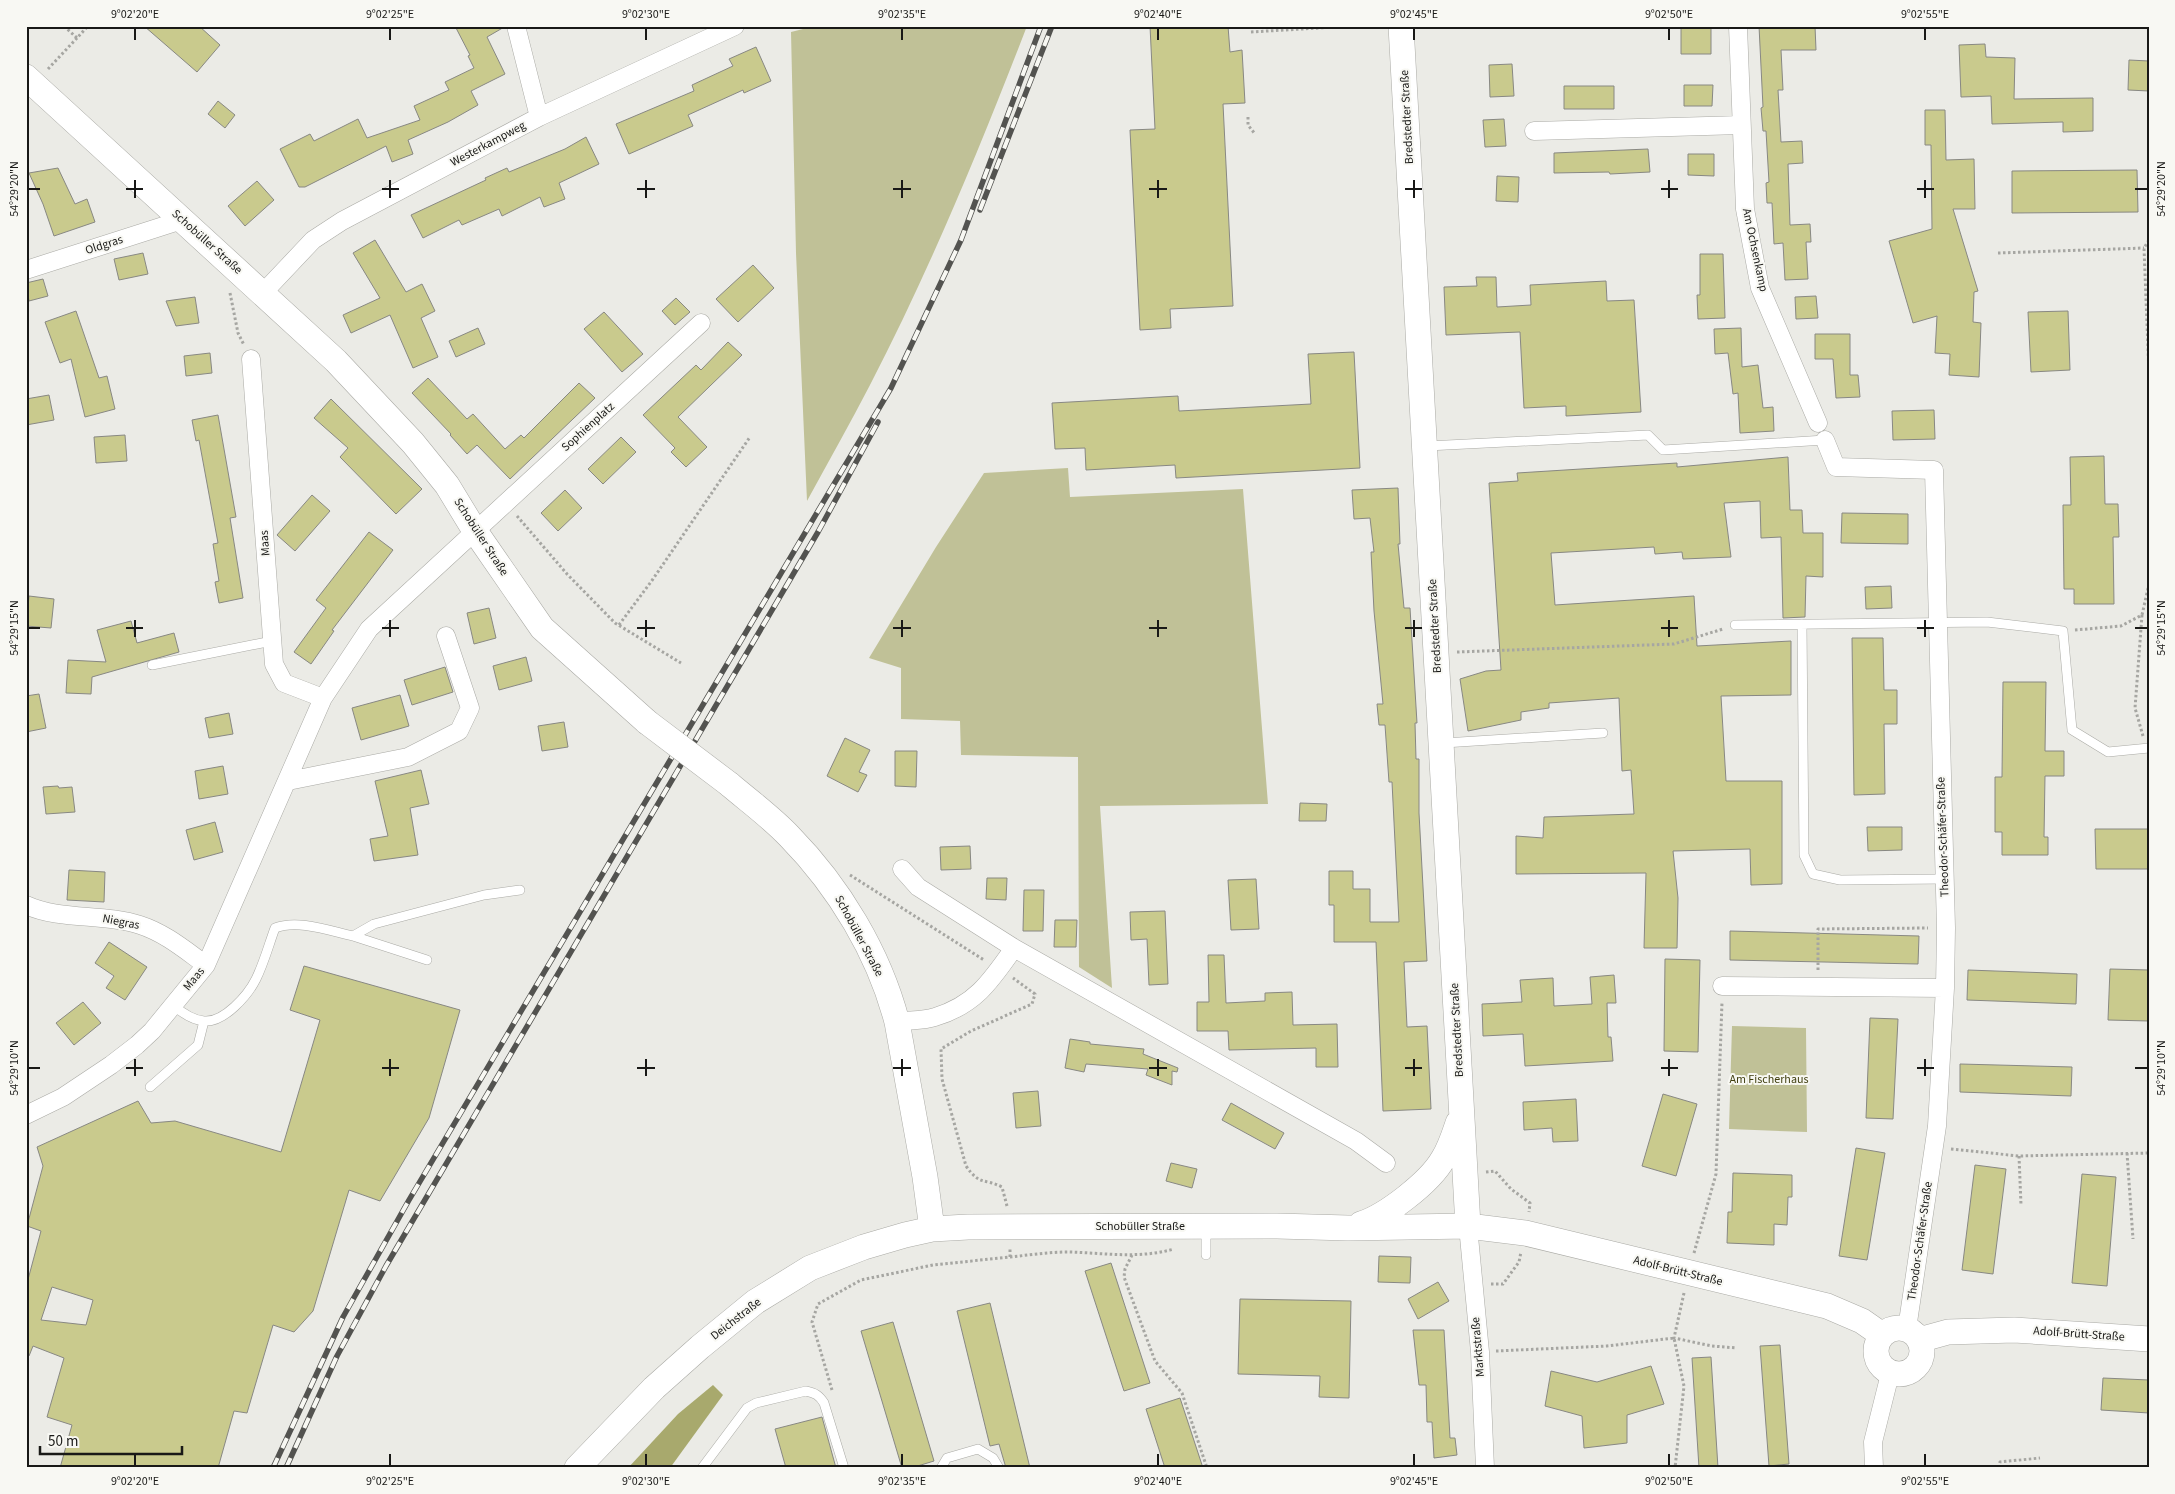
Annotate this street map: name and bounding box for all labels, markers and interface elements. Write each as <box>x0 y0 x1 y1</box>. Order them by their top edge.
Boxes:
text: 9°02'20"E <box>111 6 159 23</box>
text: 9°02'25"E <box>366 6 414 23</box>
text: 9°02'30"E <box>622 6 670 23</box>
text: 9°02'35"E <box>878 6 926 23</box>
text: 9°02'40"E <box>1134 6 1182 23</box>
text: 9°02'45"E <box>1390 6 1438 23</box>
text: 9°02'50"E <box>1645 6 1693 23</box>
text: 9°02'55"E <box>1901 6 1949 23</box>
street label: Bredstedter Straße <box>1396 69 1418 165</box>
street label: Westerkampweg <box>447 117 529 171</box>
text: 54°29'20"N <box>6 161 23 217</box>
text: 54°29'20"N <box>2153 161 2170 217</box>
street label: Schobüller Straße <box>168 206 246 278</box>
street label: Am Ochsenkamp <box>1738 207 1772 294</box>
street label: Oldgras <box>83 231 125 259</box>
street label: Sophienplatz <box>558 398 618 456</box>
street label: Schobüller Straße <box>449 495 513 579</box>
street label: Maas <box>256 530 274 556</box>
street label: Bredstedter Straße <box>1424 578 1446 674</box>
text: 54°29'15"N <box>6 600 23 656</box>
text: 54°29'15"N <box>2153 600 2170 656</box>
street label: Theodor-Schäfer-Straße <box>1932 777 1954 897</box>
street label: Schobüller Straße <box>830 892 888 980</box>
street label: Niegras <box>101 910 141 934</box>
street label: Maas <box>179 964 209 994</box>
street label: Bredstedter Straße <box>1446 982 1468 1078</box>
text: 54°29'10"N <box>6 1040 23 1096</box>
text: 54°29'10"N <box>2153 1040 2170 1096</box>
park label: Am Fischerhaus <box>1729 1071 1809 1088</box>
street label: Theodor-Schäfer-Straße <box>1903 1180 1937 1302</box>
street label: Schobüller Straße <box>1095 1218 1185 1235</box>
street label: Adolf-Brütt-Straße <box>1631 1252 1725 1290</box>
street label: Deichstraße <box>707 1294 765 1344</box>
street label: Marktstraße <box>1467 1316 1489 1378</box>
street label: Adolf-Brütt-Straße <box>2033 1322 2125 1346</box>
scale bar <box>40 1424 182 1456</box>
text: 50 m <box>48 1431 78 1452</box>
text: 9°02'20"E <box>111 1473 159 1490</box>
text: 9°02'25"E <box>366 1473 414 1490</box>
text: 9°02'30"E <box>622 1473 670 1490</box>
text: 9°02'35"E <box>878 1473 926 1490</box>
text: 9°02'40"E <box>1134 1473 1182 1490</box>
text: 9°02'45"E <box>1390 1473 1438 1490</box>
text: 9°02'50"E <box>1645 1473 1693 1490</box>
text: 9°02'55"E <box>1901 1473 1949 1490</box>

